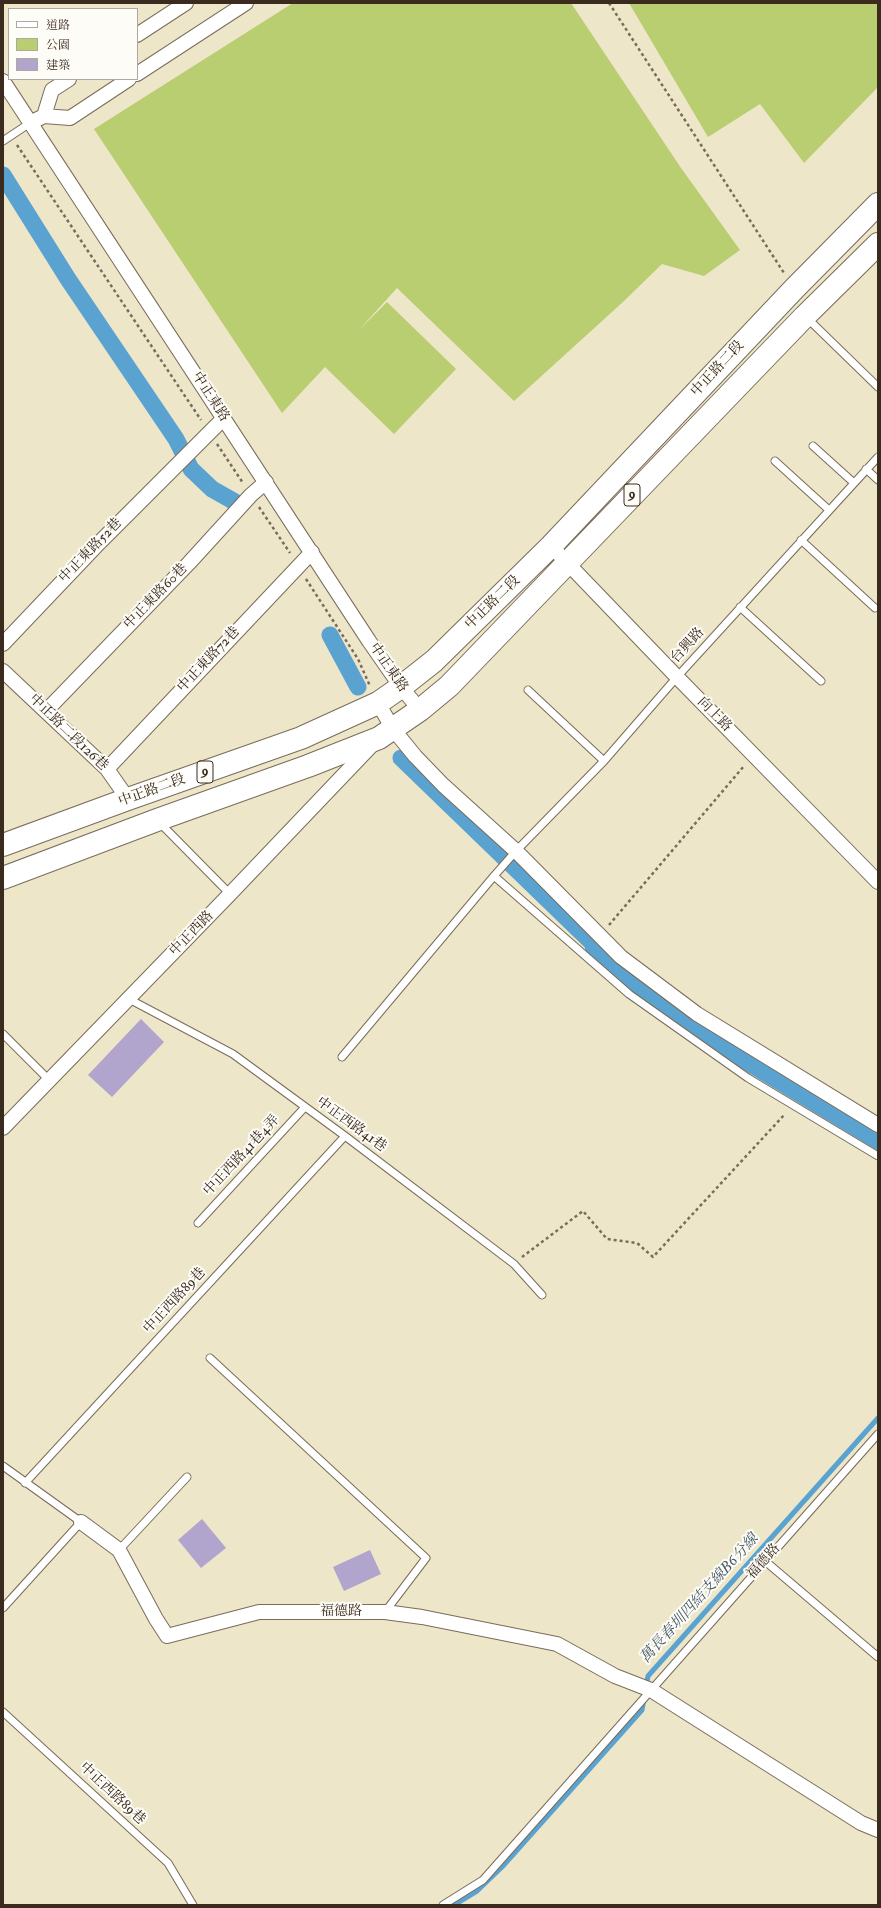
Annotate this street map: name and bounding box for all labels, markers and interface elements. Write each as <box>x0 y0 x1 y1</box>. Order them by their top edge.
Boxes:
legend <box>8 8 138 80</box>
text: 道路 <box>46 18 70 33</box>
text: 公園 <box>46 38 70 53</box>
text: 建築 <box>46 58 70 73</box>
street label: 中正路二段 <box>688 338 748 400</box>
street label: 中正東路 <box>188 369 232 425</box>
road number: 9 <box>624 484 640 506</box>
street label: 中正東路52巷 <box>56 515 126 587</box>
street label: 中正東路60巷 <box>121 561 191 633</box>
street label: 中正路二段 <box>462 573 524 633</box>
street label: 中正東路72巷 <box>174 624 244 696</box>
street label: 台興路 <box>668 625 708 667</box>
street label: 中正東路 <box>365 640 411 696</box>
street label: 中正路二段126巷 <box>25 691 111 775</box>
street label: 向上路 <box>693 694 735 736</box>
road number: 9 <box>197 761 213 783</box>
street label: 中正路二段 <box>116 771 188 811</box>
street label: 中正西路 <box>167 908 217 960</box>
street label: 中正西路41巷 <box>313 1094 389 1156</box>
street label: 中正西路41巷4弄 <box>200 1112 284 1200</box>
street label: 中正西路89巷 <box>140 1265 210 1337</box>
water label: 萬長春圳四結支線B6分線 <box>637 1531 763 1667</box>
street label: 福德路 <box>744 1541 784 1583</box>
street label: 福德路 <box>320 1604 362 1620</box>
street label: 中正西路89巷 <box>76 1759 148 1829</box>

